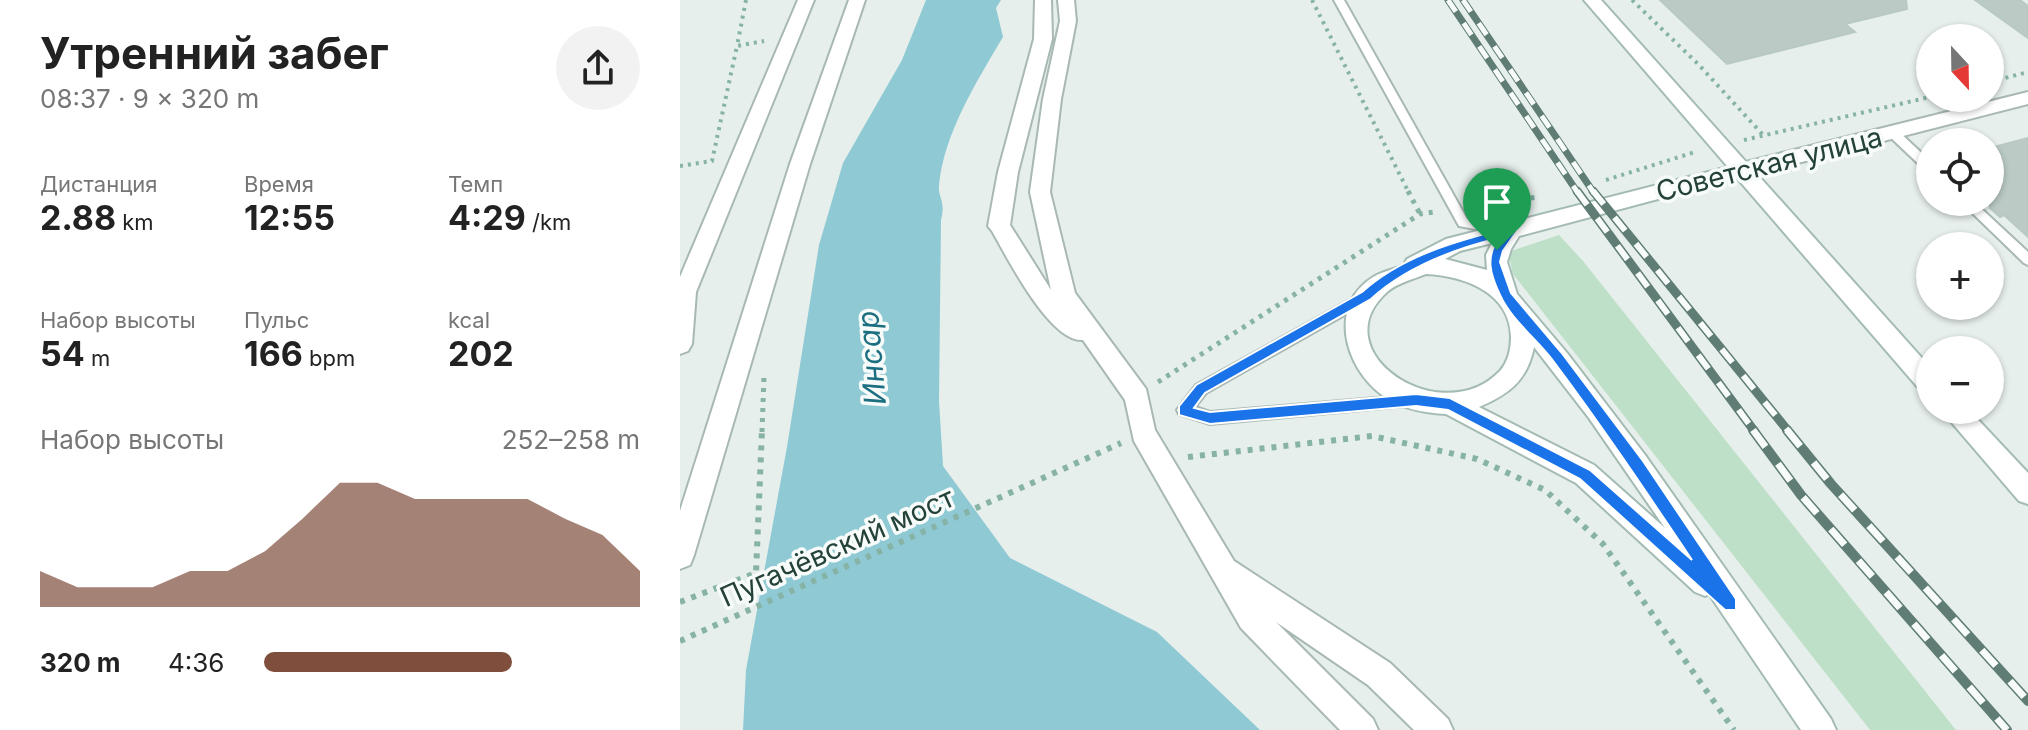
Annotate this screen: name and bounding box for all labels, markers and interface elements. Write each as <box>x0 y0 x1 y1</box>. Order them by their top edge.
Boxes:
north arrow <box>1916 24 2004 112</box>
map controls <box>1916 24 2004 424</box>
text: Утренний забег <box>40 26 389 80</box>
button: share <box>556 26 640 110</box>
text: 08:37 · 9 × 320 m <box>40 83 259 114</box>
street label: Советская улица <box>1652 119 1886 209</box>
button: locate <box>1916 128 2004 216</box>
pin <box>1463 168 1531 250</box>
text: Дистанция <box>40 171 158 197</box>
text: Время <box>244 171 314 197</box>
text: Темп <box>448 171 503 197</box>
icon: arrive <box>1475 180 1519 224</box>
text: 2.88 <box>40 197 116 238</box>
text: 12:55 <box>244 197 335 238</box>
text: 4:29 <box>448 197 526 238</box>
text: km <box>116 209 154 235</box>
text: /km <box>526 209 571 235</box>
button: + <box>1916 232 2004 320</box>
text: Набор высоты <box>40 307 196 333</box>
text: Пульс <box>244 307 309 333</box>
text: kcal <box>448 307 490 333</box>
water label: Инсар <box>849 309 893 407</box>
text: 54 <box>40 333 85 374</box>
text: 166 <box>244 333 303 374</box>
text: 202 <box>448 333 514 374</box>
button: − <box>1916 336 2004 424</box>
text: m <box>85 345 110 371</box>
text: bpm <box>303 345 355 371</box>
text: Набор высоты <box>40 424 224 455</box>
text: 252–258 m <box>502 424 640 455</box>
street label: Пугачёвский мост <box>715 480 959 614</box>
text: 320 m <box>40 647 121 678</box>
text: 4:36 <box>168 647 224 678</box>

